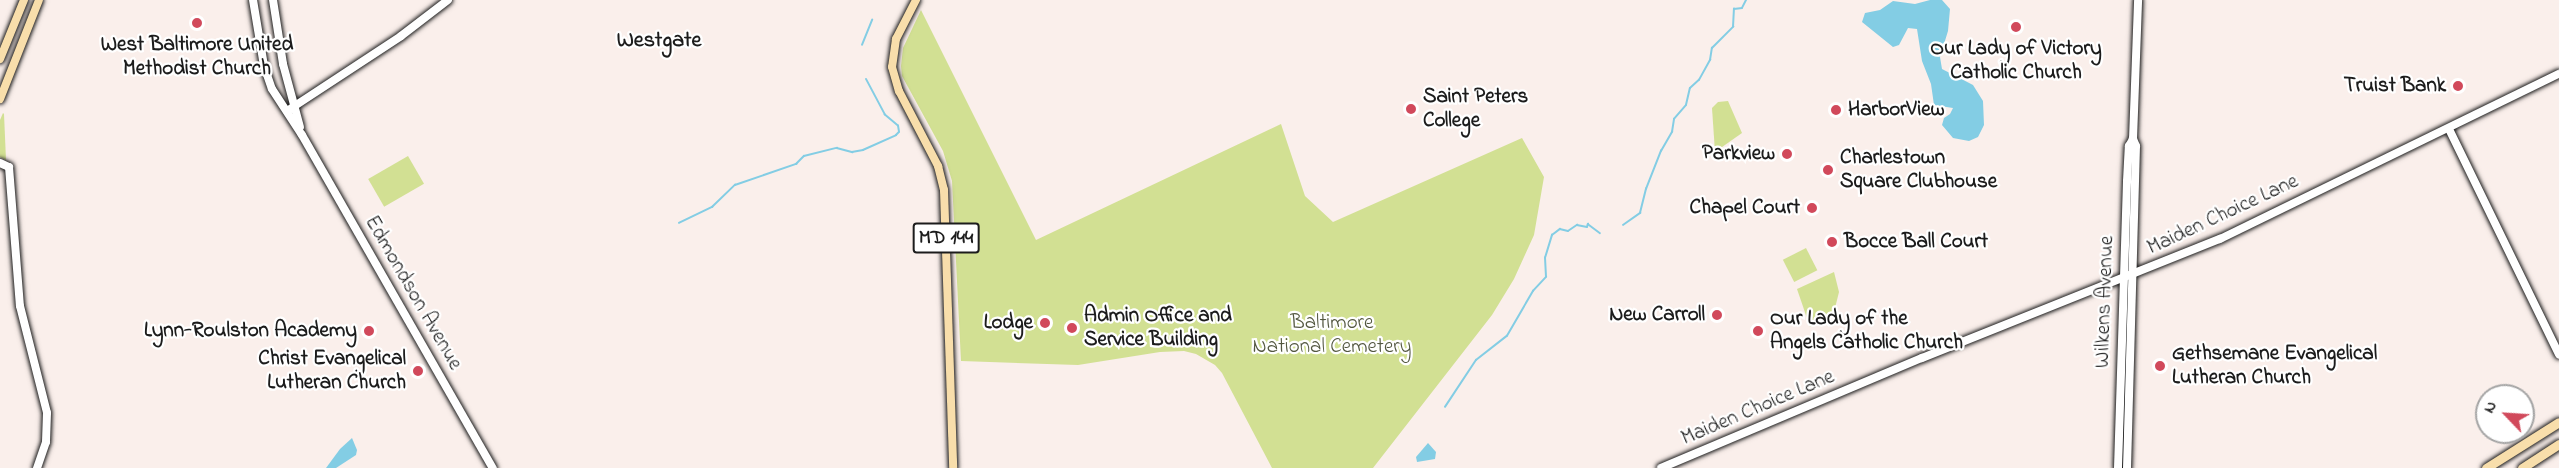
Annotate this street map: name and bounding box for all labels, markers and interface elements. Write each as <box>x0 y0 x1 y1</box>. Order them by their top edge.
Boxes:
marker: West Baltimore United Methodist Church <box>190 16 204 30</box>
marker: Our Lady of Victory Catholic Church <box>2009 20 2023 34</box>
district label: Westgate <box>617 29 701 55</box>
place label: West Baltimore United Methodist Church <box>101 32 293 82</box>
place label: Our Lady of Victory Catholic Church <box>1930 36 2102 86</box>
place label: Truist Bank <box>2344 73 2446 99</box>
marker: Truist Bank <box>2451 79 2465 93</box>
place label: Saint Peters College <box>1423 84 1528 134</box>
place label: HarborView <box>1848 97 1944 123</box>
marker: Saint Peters College <box>1404 102 1418 116</box>
marker: HarborView <box>1829 103 1843 117</box>
place label: Parkview <box>1702 141 1775 167</box>
place label: Charlestown Square Clubhouse <box>1840 145 1997 195</box>
marker: Parkview <box>1780 147 1794 161</box>
marker: Charlestown Square Clubhouse <box>1821 163 1835 177</box>
street label: Maiden Choice Lane <box>2143 169 2303 261</box>
place label: Chapel Court <box>1690 195 1800 221</box>
marker: Chapel Court <box>1805 201 1819 215</box>
street label: Edmondson Avenue <box>359 211 467 375</box>
road number: MD 144 <box>912 221 980 255</box>
place label: Bocce Ball Court <box>1844 229 1988 255</box>
marker: Bocce Ball Court <box>1825 235 1839 249</box>
street label: Wilkens Avenue <box>2090 235 2120 369</box>
place label: New Carroll <box>1609 302 1705 328</box>
place label: Admin Office and Service Building <box>1084 303 1232 353</box>
place label: Our Lady of the Angels Catholic Church <box>1770 306 1963 356</box>
marker: New Carroll <box>1710 308 1724 322</box>
place label: Lodge <box>984 310 1033 336</box>
park label: Baltimore National Cemetery <box>1252 310 1412 360</box>
marker: Lodge <box>1038 316 1052 330</box>
place label: Lynn-Roulston Academy <box>144 318 357 344</box>
marker: Admin Office and Service Building <box>1065 321 1079 335</box>
marker: Lynn-Roulston Academy <box>362 324 376 338</box>
marker: Our Lady of the Angels Catholic Church <box>1751 324 1765 338</box>
place label: Gethsemane Evangelical Lutheran Church <box>2172 341 2377 391</box>
place label: Christ Evangelical Lutheran Church <box>258 346 406 396</box>
marker: Gethsemane Evangelical Lutheran Church <box>2153 359 2167 373</box>
marker: Christ Evangelical Lutheran Church <box>411 364 425 378</box>
street label: Maiden Choice Lane <box>1678 364 1838 452</box>
north arrow <box>2475 384 2535 444</box>
text: N <box>2477 397 2504 417</box>

